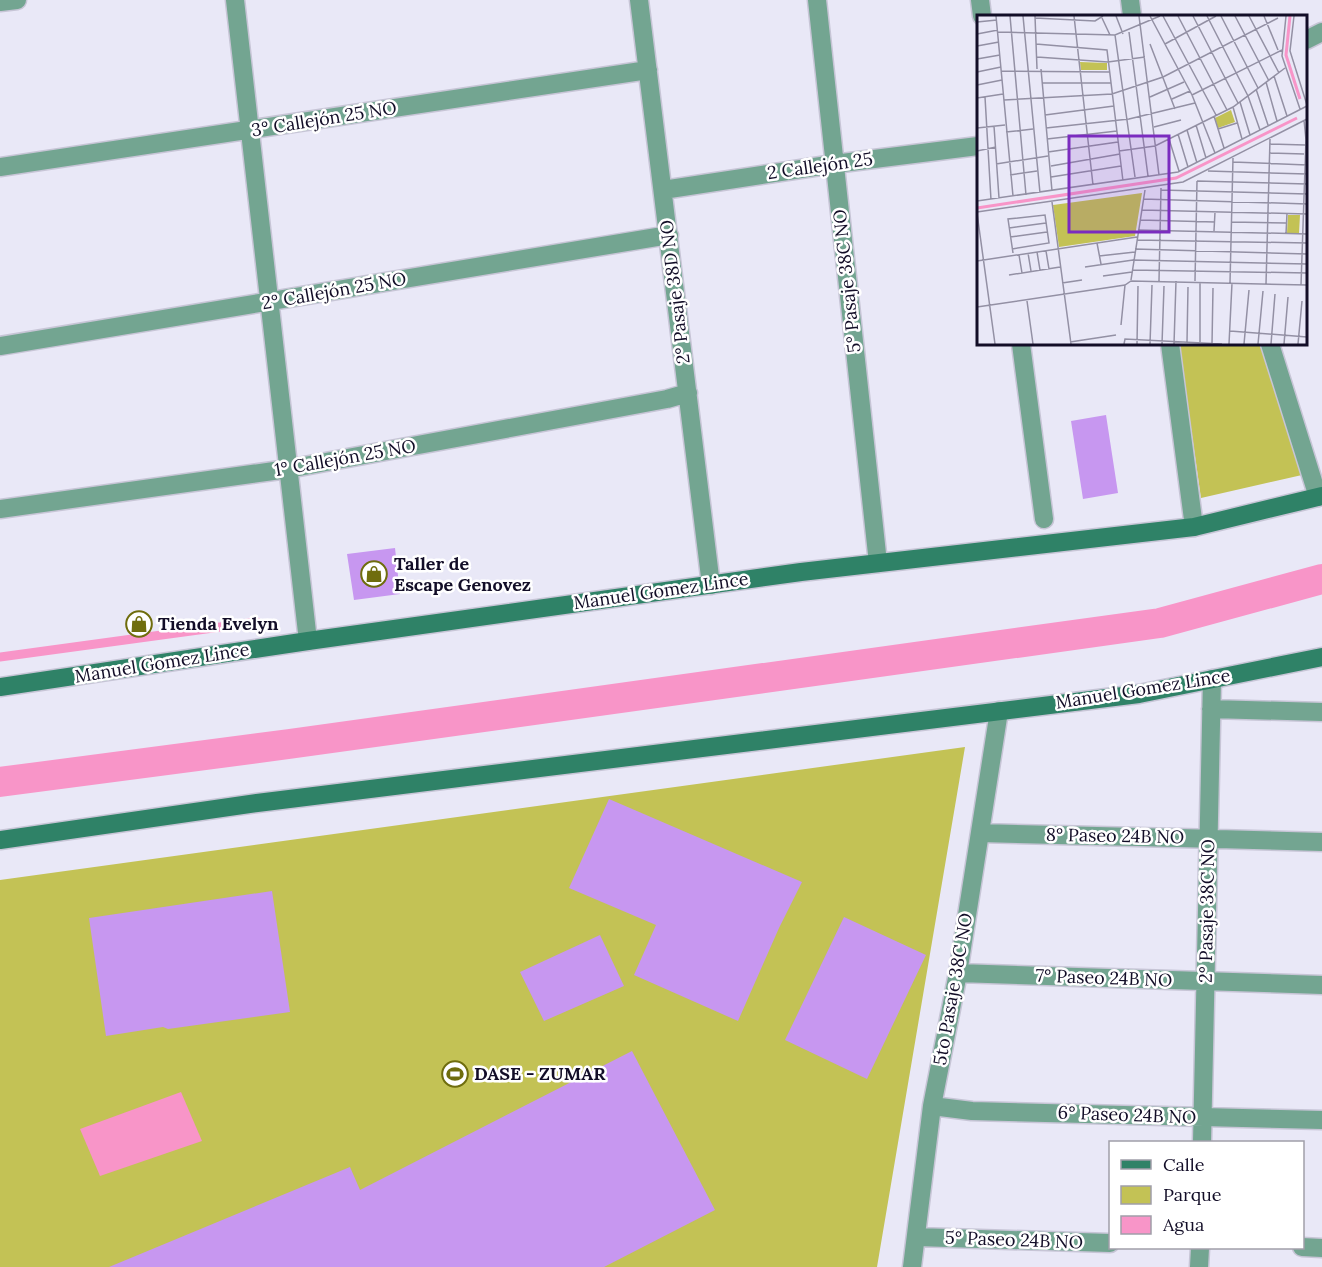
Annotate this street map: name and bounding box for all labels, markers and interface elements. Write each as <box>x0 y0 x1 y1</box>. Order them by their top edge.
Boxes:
inset map <box>977 15 1307 345</box>
street label: 3° Callejón 25 NO <box>250 96 398 141</box>
street label: 2 Callejón 25 <box>766 147 874 184</box>
street label: 5° Pasaje 38C NO <box>828 208 865 354</box>
street label: 2° Pasaje 38D NO <box>654 219 695 365</box>
street label: 2° Callejón 25 NO <box>260 266 408 315</box>
street label: 1° Callejón 25 NO <box>272 434 417 481</box>
place label: Taller de Escape Genovez <box>394 552 531 596</box>
shop icon: Taller de Escape Genovez <box>359 559 389 589</box>
street label: Manuel Gomez Lince <box>572 567 750 614</box>
shop icon: Tienda Evelyn <box>124 609 154 639</box>
place label: Tienda Evelyn <box>158 612 279 635</box>
street label: Manuel Gomez Lince <box>73 637 251 688</box>
street label: Manuel Gomez Lince <box>1054 663 1232 714</box>
street label: 8° Paseo 24B NO <box>1046 823 1184 848</box>
street label: 2° Pasaje 38C NO <box>1194 839 1219 983</box>
street label: 5to Pasaje 38C NO <box>928 911 977 1067</box>
street label: 7° Paseo 24B NO <box>1035 964 1173 991</box>
sports icon: DASE - ZUMAR <box>440 1059 470 1089</box>
place label: DASE - ZUMAR <box>474 1062 606 1085</box>
street label: 6° Paseo 24B NO <box>1057 1101 1197 1128</box>
legend <box>1109 1141 1304 1249</box>
text: Calle <box>1163 1153 1205 1176</box>
text: Parque <box>1163 1183 1222 1206</box>
text: Agua <box>1162 1213 1204 1236</box>
street label: 5° Paseo 24B NO <box>945 1226 1083 1253</box>

